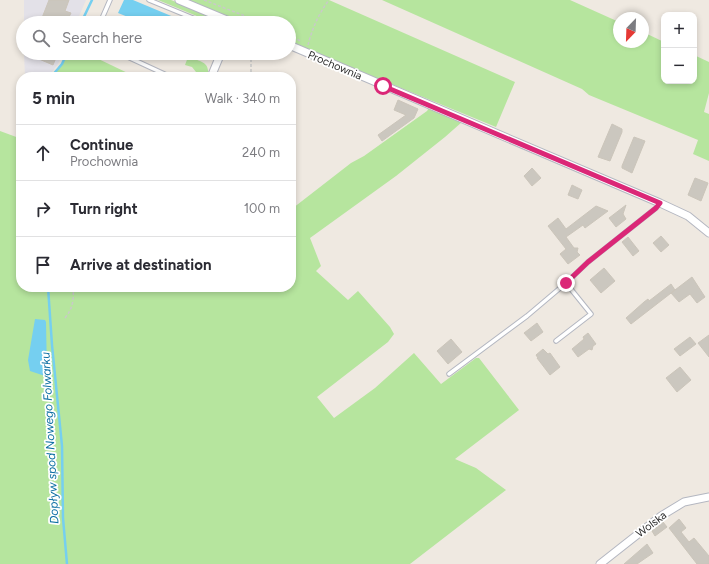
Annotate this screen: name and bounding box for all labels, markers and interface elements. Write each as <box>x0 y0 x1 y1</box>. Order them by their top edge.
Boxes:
north arrow <box>613 12 649 48</box>
map controls <box>661 12 697 84</box>
button: + <box>661 12 697 48</box>
search box <box>16 16 296 60</box>
icon: search <box>30 27 52 49</box>
text: Search here <box>62 29 142 47</box>
street label: Prochownia <box>306 48 364 83</box>
button: − <box>661 48 697 84</box>
route start <box>374 77 392 95</box>
text: 5 min <box>32 88 75 108</box>
text: Walk · 340 m <box>205 91 280 106</box>
text: Continue <box>70 136 133 154</box>
icon: ahead <box>32 142 54 164</box>
text: 240 m <box>242 145 280 160</box>
text: Prochownia <box>70 154 138 169</box>
icon: right <box>32 198 54 220</box>
text: Turn right <box>70 200 138 218</box>
text: 100 m <box>244 201 280 216</box>
icon: arrive <box>32 254 54 276</box>
text: Arrive at destination <box>70 256 211 274</box>
route end <box>557 274 575 292</box>
water label: Dopływ spod Nowego Folwarku <box>38 351 61 524</box>
street label: Wolska <box>633 509 669 540</box>

